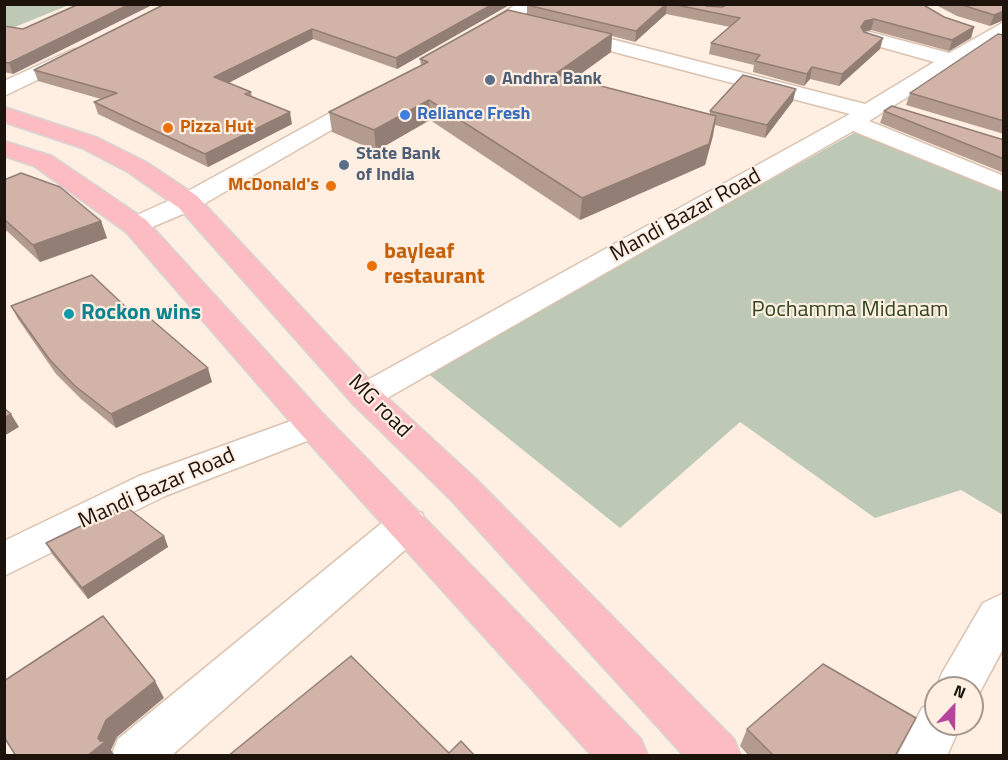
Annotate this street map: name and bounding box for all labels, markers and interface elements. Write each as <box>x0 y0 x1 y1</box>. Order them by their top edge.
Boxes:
place label: Andhra Bank <box>502 69 602 91</box>
marker: Andhra Bank <box>483 73 497 87</box>
place label: Reliance Fresh <box>417 104 531 126</box>
marker: Reliance Fresh <box>398 108 412 122</box>
place label: Pizza Hut <box>180 117 253 139</box>
marker: Pizza Hut <box>161 121 175 135</box>
place label: State Bank of India <box>356 144 441 186</box>
marker: State Bank of India <box>337 158 351 172</box>
street label: Mandi Bazar Road <box>606 164 766 268</box>
place label: McDonald's <box>228 175 319 197</box>
marker: McDonald's <box>324 179 338 193</box>
place label: bayleaf restaurant <box>384 240 485 292</box>
marker: bayleaf restaurant <box>365 259 379 273</box>
park label: Pochamma Midanam <box>752 298 948 324</box>
place label: Rockon wins <box>81 301 201 327</box>
marker: Rockon wins <box>62 307 76 321</box>
street label: MG road <box>342 370 416 444</box>
street label: Mandi Bazar Road <box>75 443 239 535</box>
north arrow <box>924 676 984 736</box>
text: N <box>950 678 970 704</box>

